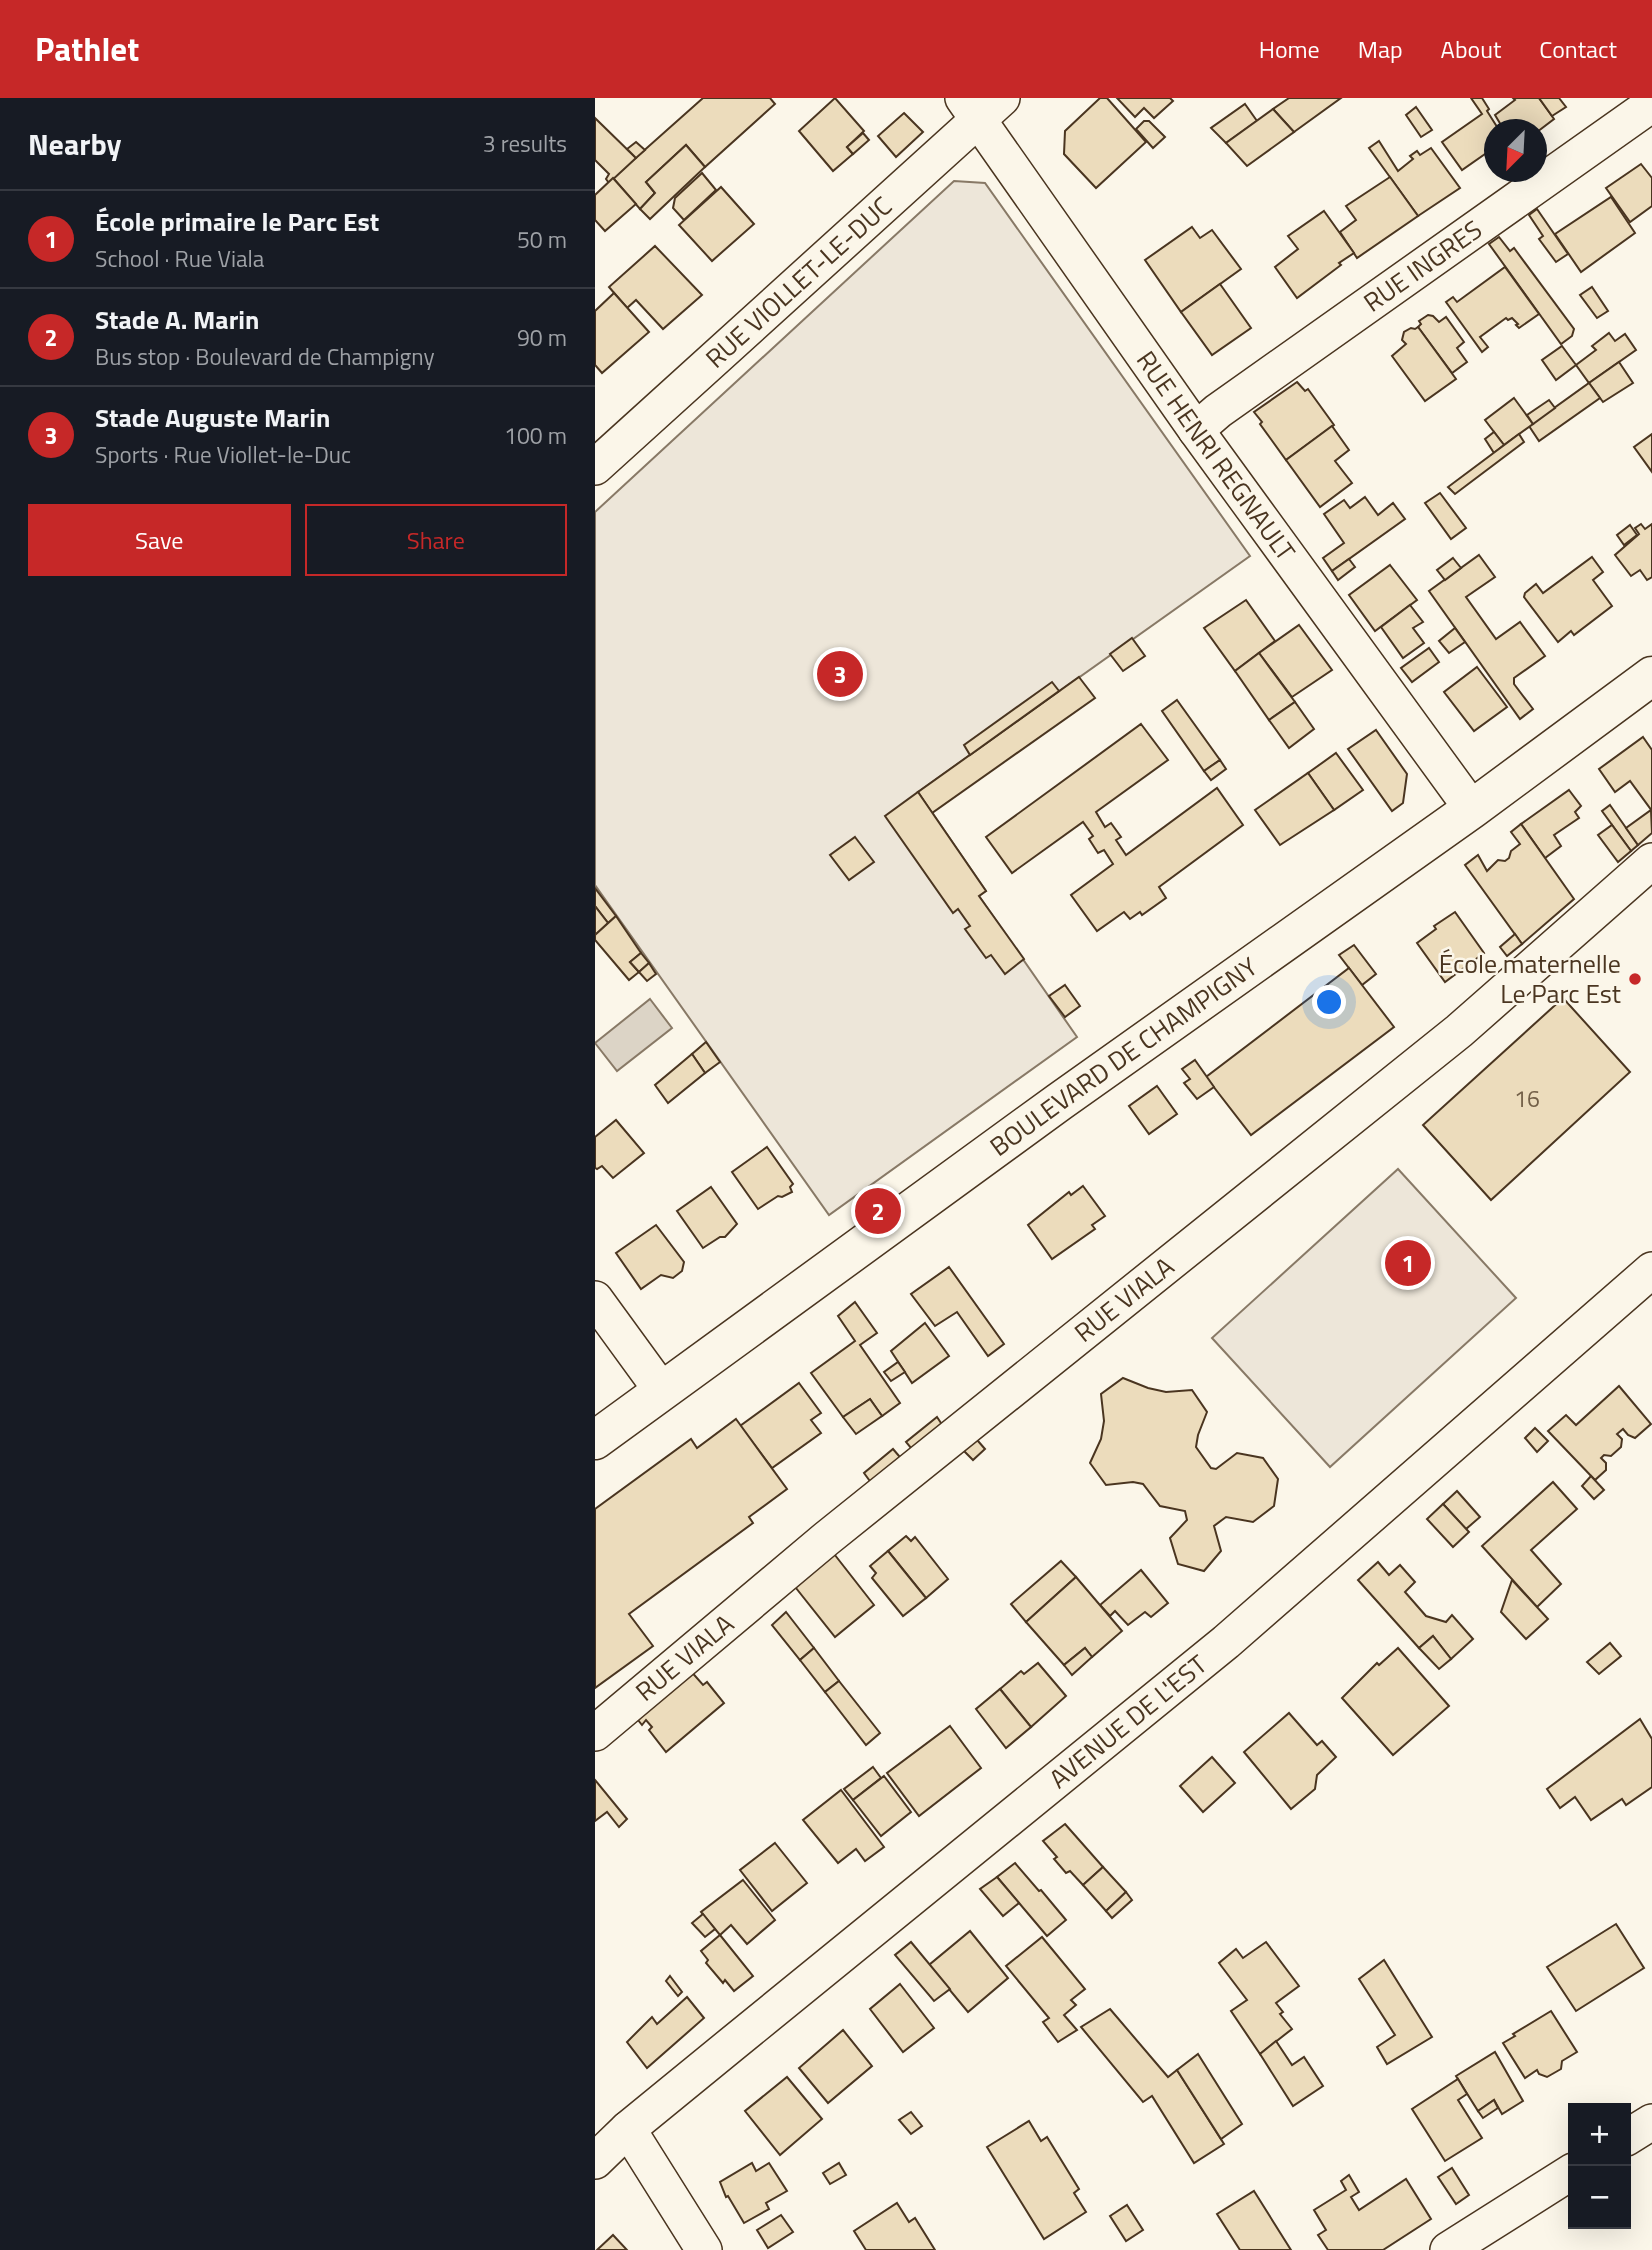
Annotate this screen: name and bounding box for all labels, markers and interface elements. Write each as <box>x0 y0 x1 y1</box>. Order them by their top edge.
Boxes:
text: Pathlet <box>35 24 139 74</box>
text: Home <box>1259 31 1320 67</box>
text: Map <box>1358 31 1403 67</box>
text: About <box>1441 31 1501 67</box>
text: Contact <box>1539 31 1617 67</box>
north arrow <box>1484 119 1547 182</box>
text: Nearby <box>28 121 121 167</box>
text: 3 results <box>483 126 567 161</box>
street label: RUE VIOLLET-LE-DUC <box>696 187 900 377</box>
text: École primaire le Parc Est <box>95 202 379 241</box>
street label: RUE INGRES <box>1355 210 1490 321</box>
text: 1 <box>45 222 57 257</box>
text: 50 m <box>517 222 567 257</box>
text: School · Rue Viala <box>95 241 264 276</box>
text: Stade A. Marin <box>95 300 259 339</box>
text: 2 <box>45 320 57 355</box>
text: 90 m <box>517 320 567 355</box>
text: Bus stop · Boulevard de Champigny <box>95 339 435 374</box>
street label: RUE HENRI REGNAULT <box>1127 343 1305 569</box>
text: Stade Auguste Marin <box>95 398 330 437</box>
text: 3 <box>45 418 57 453</box>
text: 100 m <box>504 418 567 453</box>
text: Sports · Rue Viollet-le-Duc <box>95 437 351 472</box>
button: Save <box>28 504 291 576</box>
button: Share <box>305 504 567 576</box>
pin: 3 <box>817 648 863 700</box>
place label: École maternelle Le Parc Est <box>1439 944 1621 1013</box>
street label: BOULEVARD DE CHAMPIGNY <box>981 947 1265 1165</box>
marker: École maternelle Le Parc Est <box>1627 971 1643 987</box>
your location <box>1312 985 1346 1019</box>
house number: 16 <box>1514 1081 1540 1116</box>
pin: 2 <box>855 1185 901 1237</box>
pin: 1 <box>1385 1237 1431 1289</box>
street label: RUE VIALA <box>1066 1247 1182 1351</box>
street label: RUE VIALA <box>627 1605 742 1710</box>
street label: AVENUE DE L'EST <box>1041 1645 1215 1797</box>
map controls <box>1568 2103 1631 2229</box>
button: + <box>1568 2103 1631 2166</box>
button: − <box>1568 2166 1631 2229</box>

